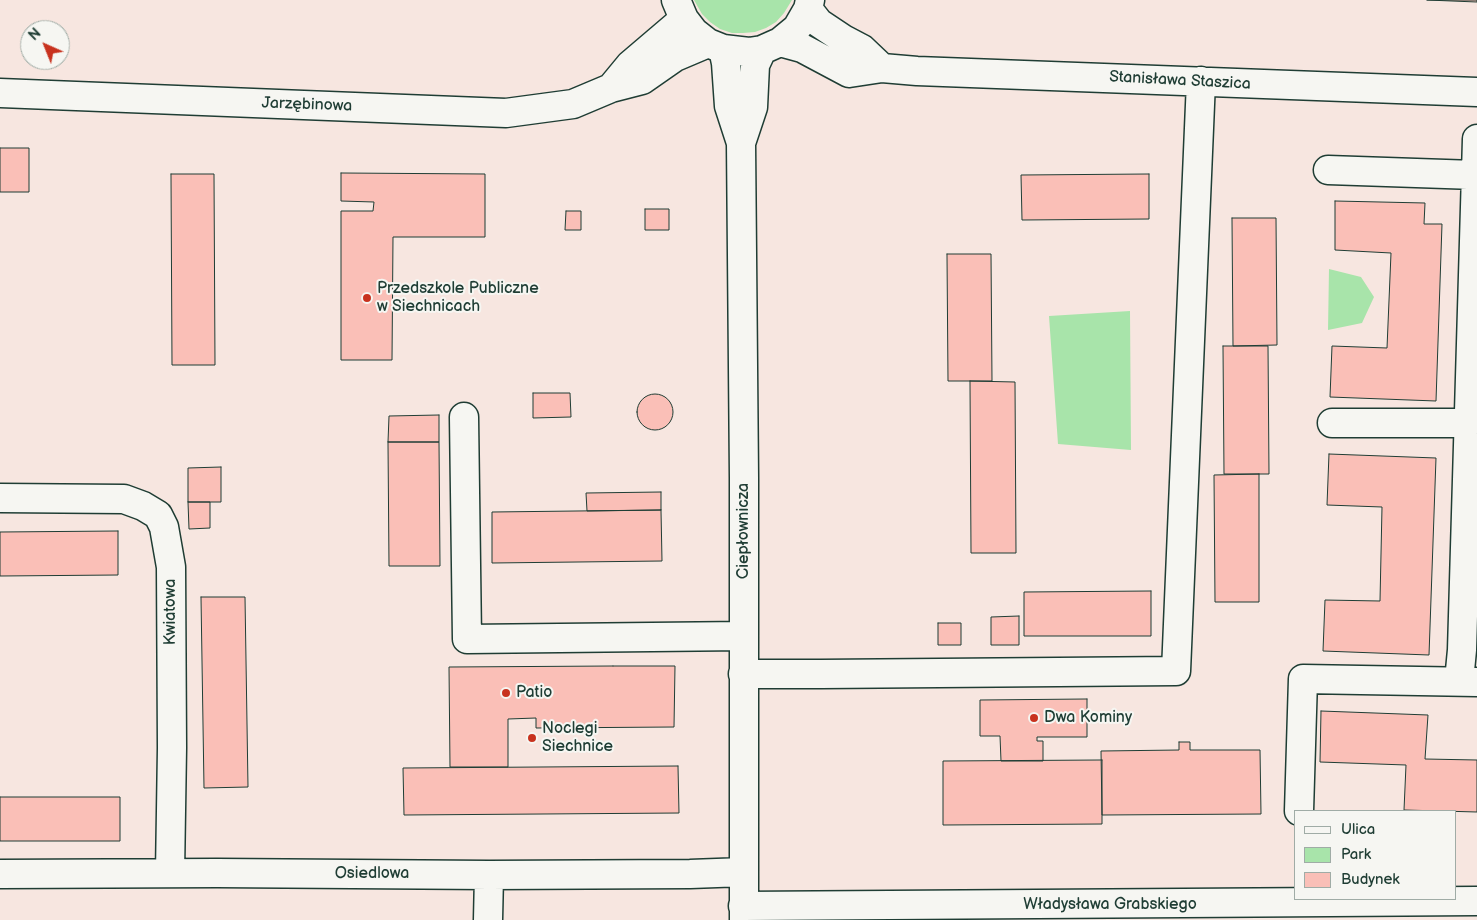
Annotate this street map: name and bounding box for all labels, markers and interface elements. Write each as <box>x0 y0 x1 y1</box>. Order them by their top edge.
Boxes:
north arrow <box>20 20 70 70</box>
text: N <box>25 25 45 44</box>
street label: Stanisława Staszica <box>1109 68 1251 94</box>
street label: Jarzębinowa <box>261 94 353 116</box>
place label: Przedszkole Publiczne w Siechnicach <box>377 279 539 317</box>
marker: Przedszkole Publiczne w Siechnicach <box>361 292 373 304</box>
street label: Ciepłownicza <box>734 483 754 579</box>
street label: Kwiatowa <box>161 579 181 645</box>
place label: Patio <box>516 683 552 703</box>
marker: Patio <box>500 687 512 699</box>
place label: Dwa Kominy <box>1044 708 1132 728</box>
marker: Dwa Kominy <box>1028 712 1040 724</box>
place label: Noclegi Siechnice <box>542 719 613 757</box>
marker: Noclegi Siechnice <box>526 732 538 744</box>
legend <box>1294 810 1457 900</box>
text: Ulica <box>1341 820 1375 839</box>
text: Park <box>1341 845 1371 864</box>
street label: Osiedlowa <box>335 864 409 884</box>
text: Budynek <box>1341 870 1400 889</box>
street label: Władysława Grabskiego <box>1023 895 1197 915</box>

